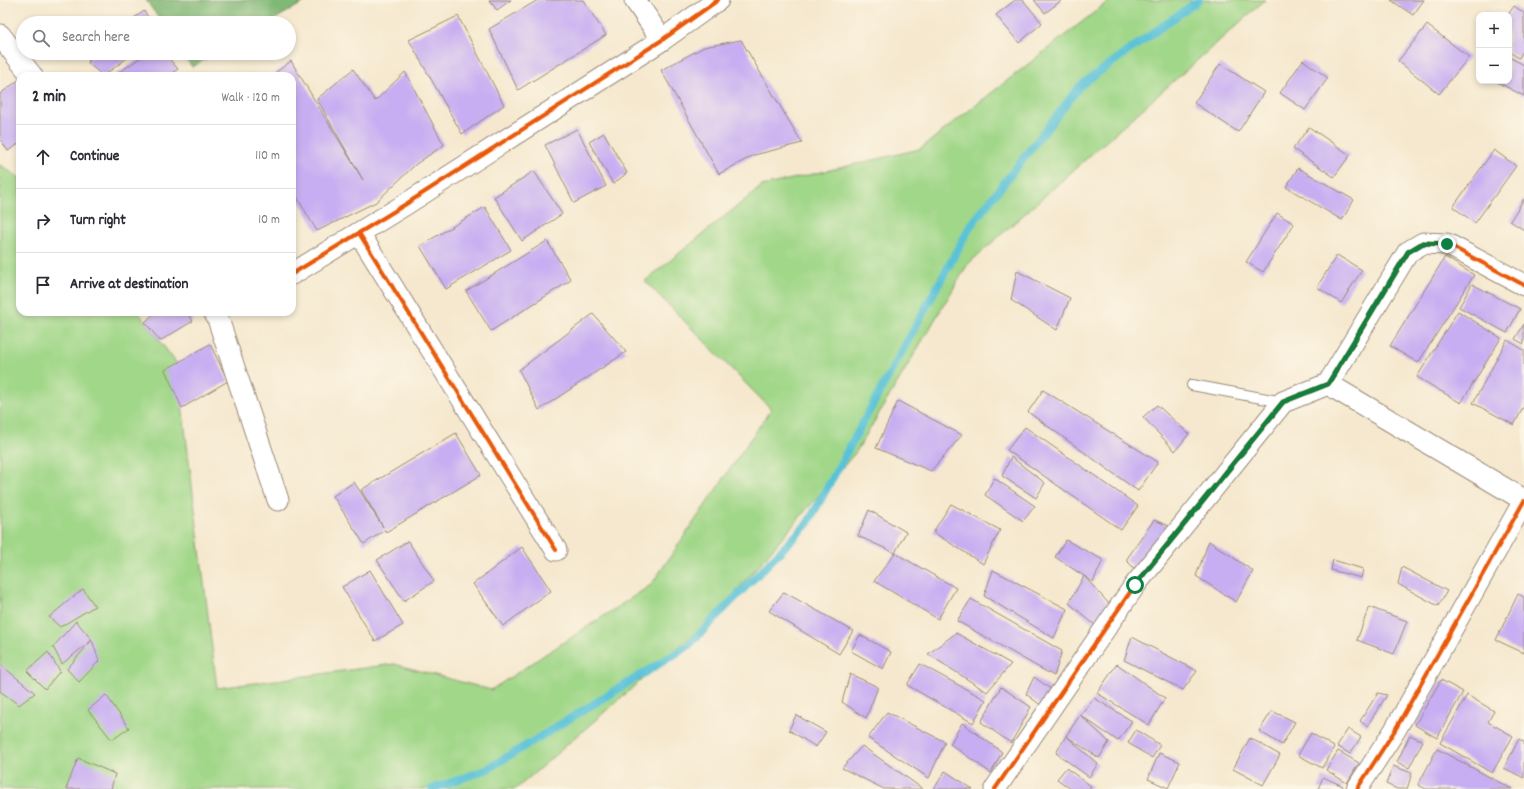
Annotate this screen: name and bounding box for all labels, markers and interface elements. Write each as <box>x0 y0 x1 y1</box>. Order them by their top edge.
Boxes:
map controls <box>1476 12 1512 84</box>
button: + <box>1476 12 1512 48</box>
search box <box>16 16 296 60</box>
icon: search <box>30 27 52 49</box>
text: Search here <box>62 27 130 49</box>
button: − <box>1476 48 1512 84</box>
text: 2 min <box>32 86 66 110</box>
text: Walk · 120 m <box>222 89 280 108</box>
icon: ahead <box>32 146 54 168</box>
text: Continue <box>70 146 119 168</box>
text: 110 m <box>255 147 280 166</box>
icon: right <box>32 210 54 232</box>
text: Turn right <box>70 210 126 232</box>
text: 10 m <box>258 211 280 230</box>
route end <box>1438 235 1456 253</box>
icon: arrive <box>32 274 54 296</box>
text: Arrive at destination <box>70 274 188 296</box>
route start <box>1126 576 1144 594</box>

